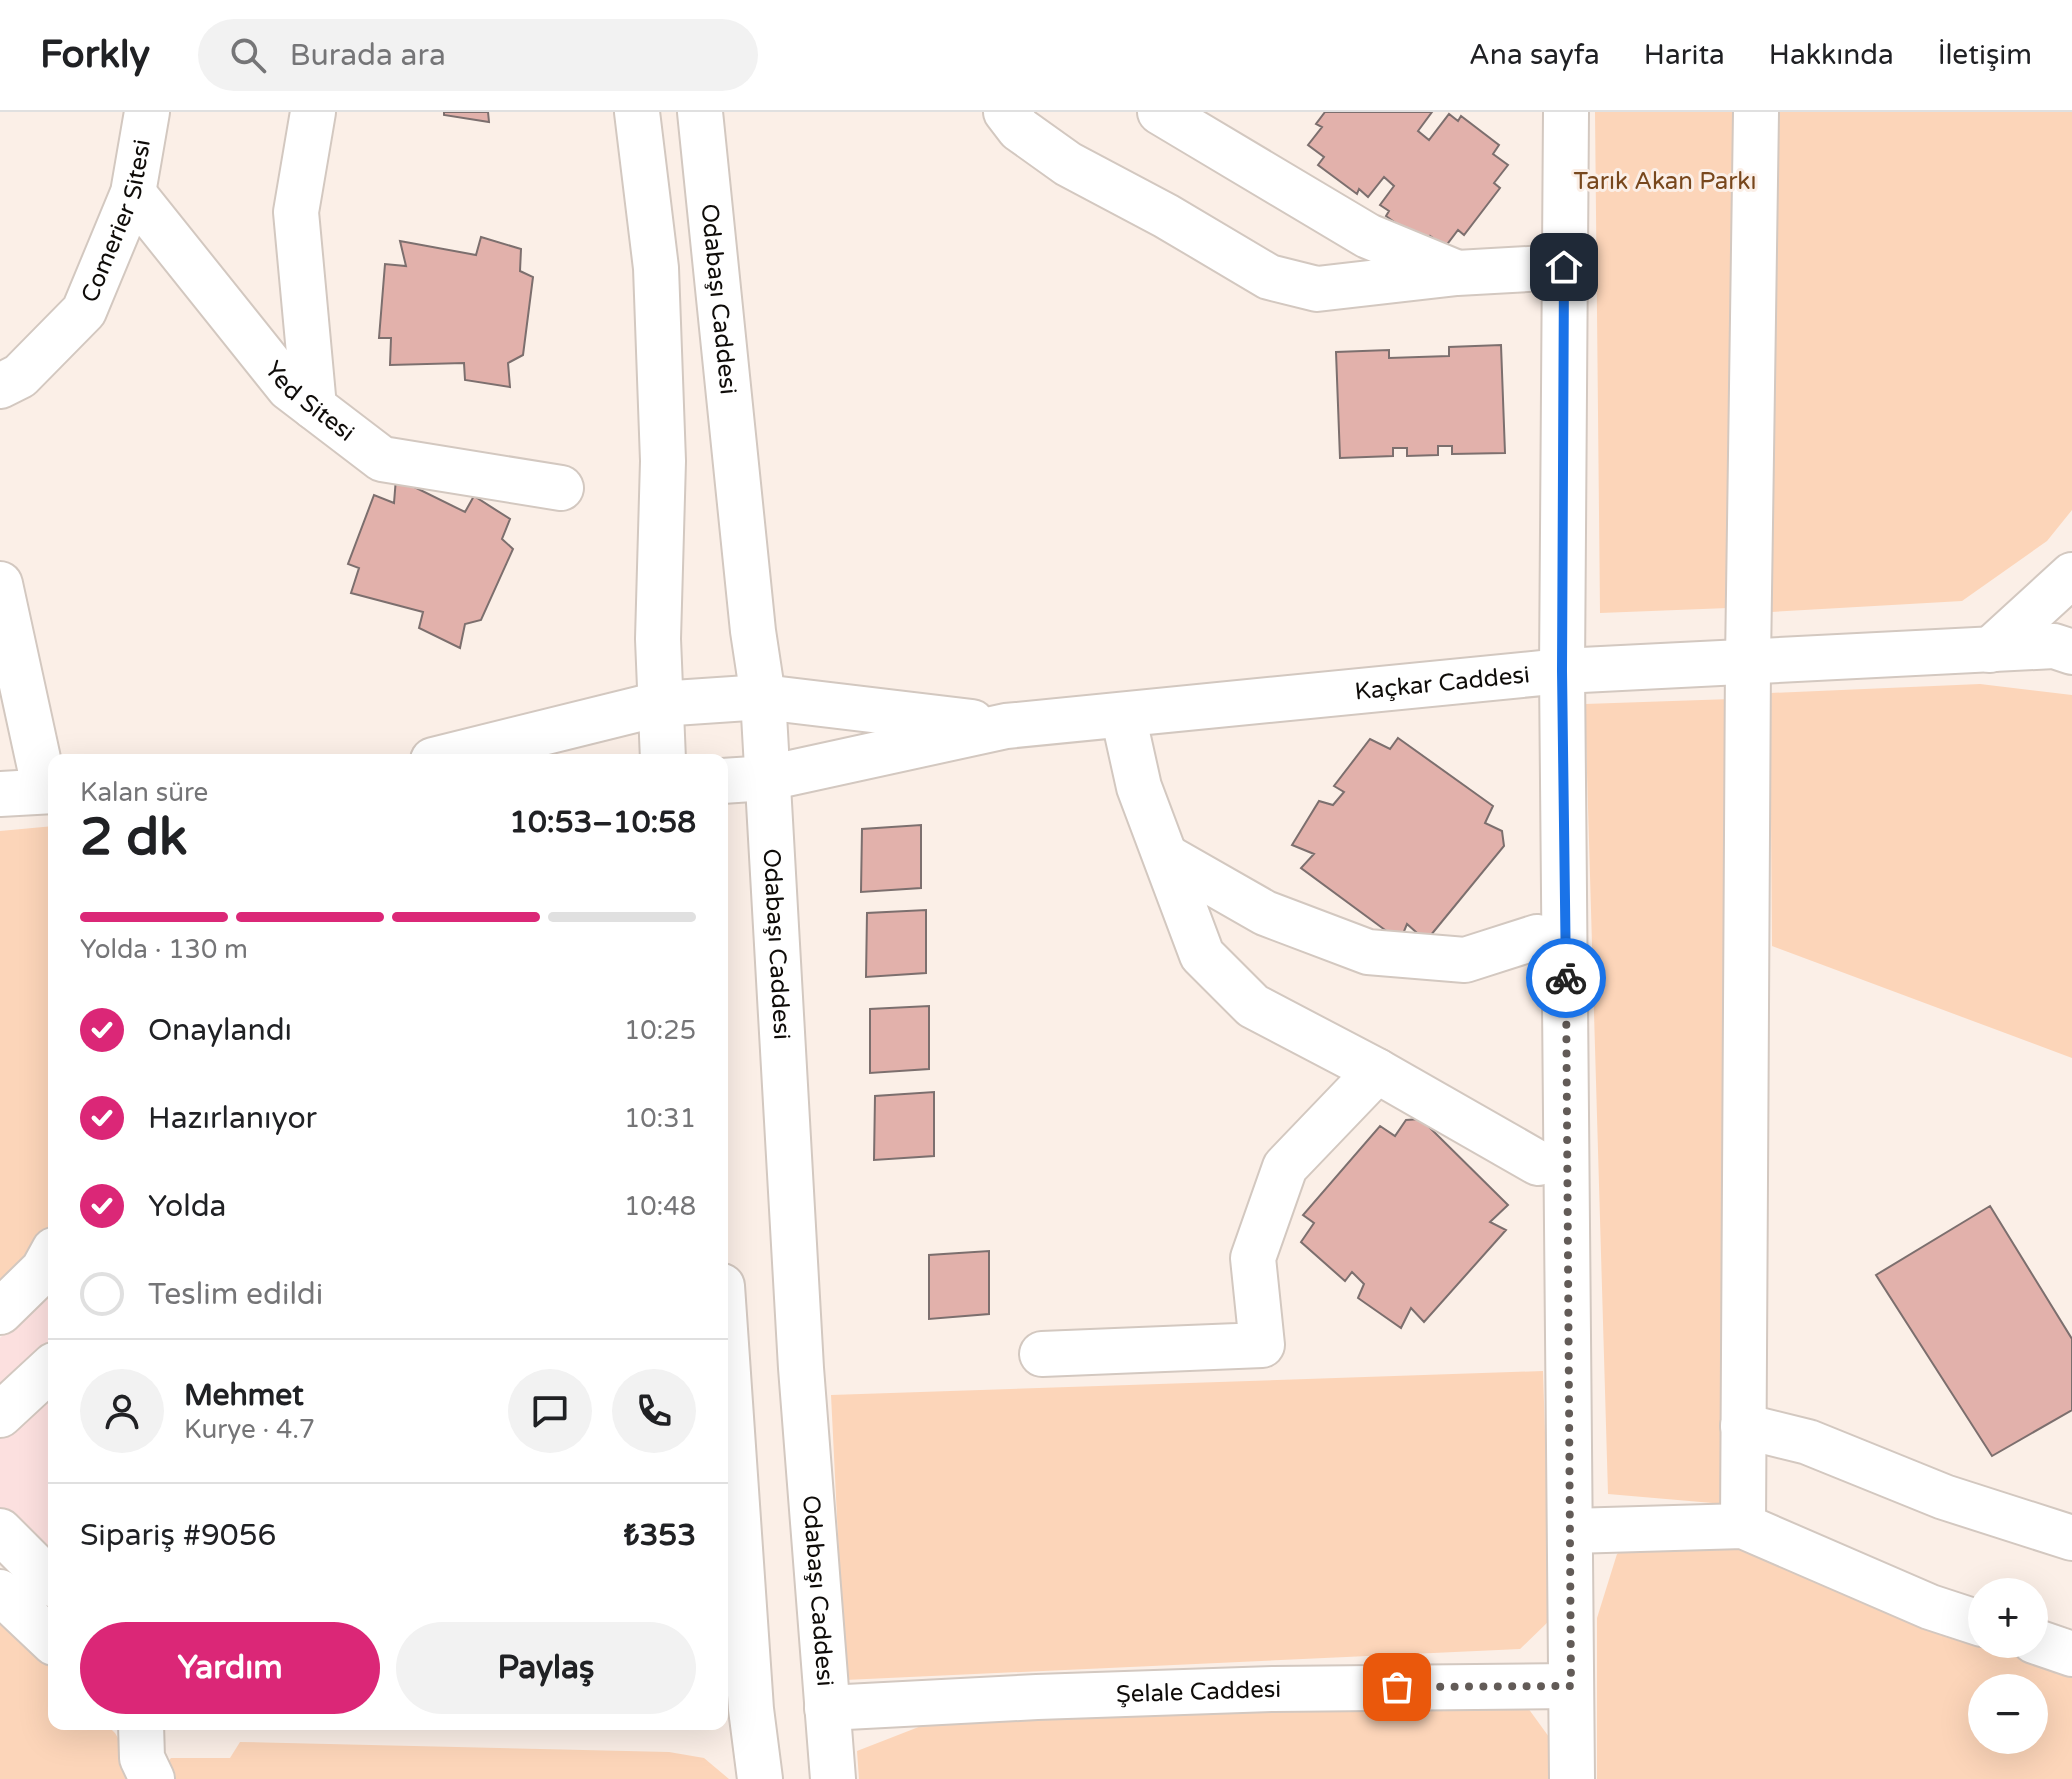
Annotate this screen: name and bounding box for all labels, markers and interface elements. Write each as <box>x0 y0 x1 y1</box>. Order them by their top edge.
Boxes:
search box <box>198 19 758 91</box>
text: Forkly <box>40 32 150 78</box>
icon: search <box>226 33 270 77</box>
text: Burada ara <box>290 37 446 74</box>
text: Ana sayfa <box>1469 38 1600 72</box>
text: Harita <box>1644 38 1725 72</box>
text: Hakkında <box>1769 38 1894 72</box>
text: İletişim <box>1938 38 2032 72</box>
street label: Comerier Sitesi <box>75 137 157 307</box>
park label: Tarık Akan Parkı <box>1574 167 1756 196</box>
street label: Odabaşı Caddesi <box>694 202 743 396</box>
pin <box>1530 233 1598 301</box>
icon: home <box>1542 245 1586 289</box>
street label: Yed Sitesi <box>258 356 360 448</box>
street label: Kaçkar Caddesi <box>1353 660 1531 706</box>
text: Kalan süre <box>80 777 208 808</box>
text: 10:53–10:58 <box>509 804 696 841</box>
text: 2 dk <box>80 806 187 869</box>
street label: Odabaşı Caddesi <box>757 848 796 1041</box>
text: Yolda · 130 m <box>80 934 248 965</box>
courier <box>1526 938 1606 1018</box>
icon: bike <box>1544 956 1588 1000</box>
icon: check <box>80 1008 124 1052</box>
text: Onaylandı <box>148 1012 292 1049</box>
text: 10:25 <box>624 1015 696 1046</box>
icon: check <box>80 1096 124 1140</box>
text: Hazırlanıyor <box>148 1100 317 1137</box>
text: 10:31 <box>624 1103 696 1134</box>
icon: check <box>80 1184 124 1228</box>
text: Yolda <box>148 1188 226 1225</box>
text: 10:48 <box>624 1191 696 1222</box>
text: Teslim edildi <box>148 1276 323 1313</box>
button: person <box>80 1369 164 1453</box>
button: chat <box>508 1369 592 1453</box>
button: phone <box>612 1369 696 1453</box>
text: Mehmet <box>184 1377 304 1414</box>
text: Kurye · 4.7 <box>184 1414 315 1445</box>
street label: Odabaşı Caddesi <box>796 1494 840 1688</box>
text: Sipariş #9056 <box>80 1517 276 1554</box>
text: ₺353 <box>624 1517 696 1554</box>
map controls <box>1968 1578 2048 1754</box>
button: + <box>1968 1578 2048 1658</box>
button: Yardım <box>80 1622 380 1714</box>
button: Paylaş <box>396 1622 696 1714</box>
pin <box>1363 1653 1431 1721</box>
icon: bag <box>1375 1665 1419 1709</box>
button: − <box>1968 1674 2048 1754</box>
street label: Şelale Caddesi <box>1116 1675 1281 1709</box>

